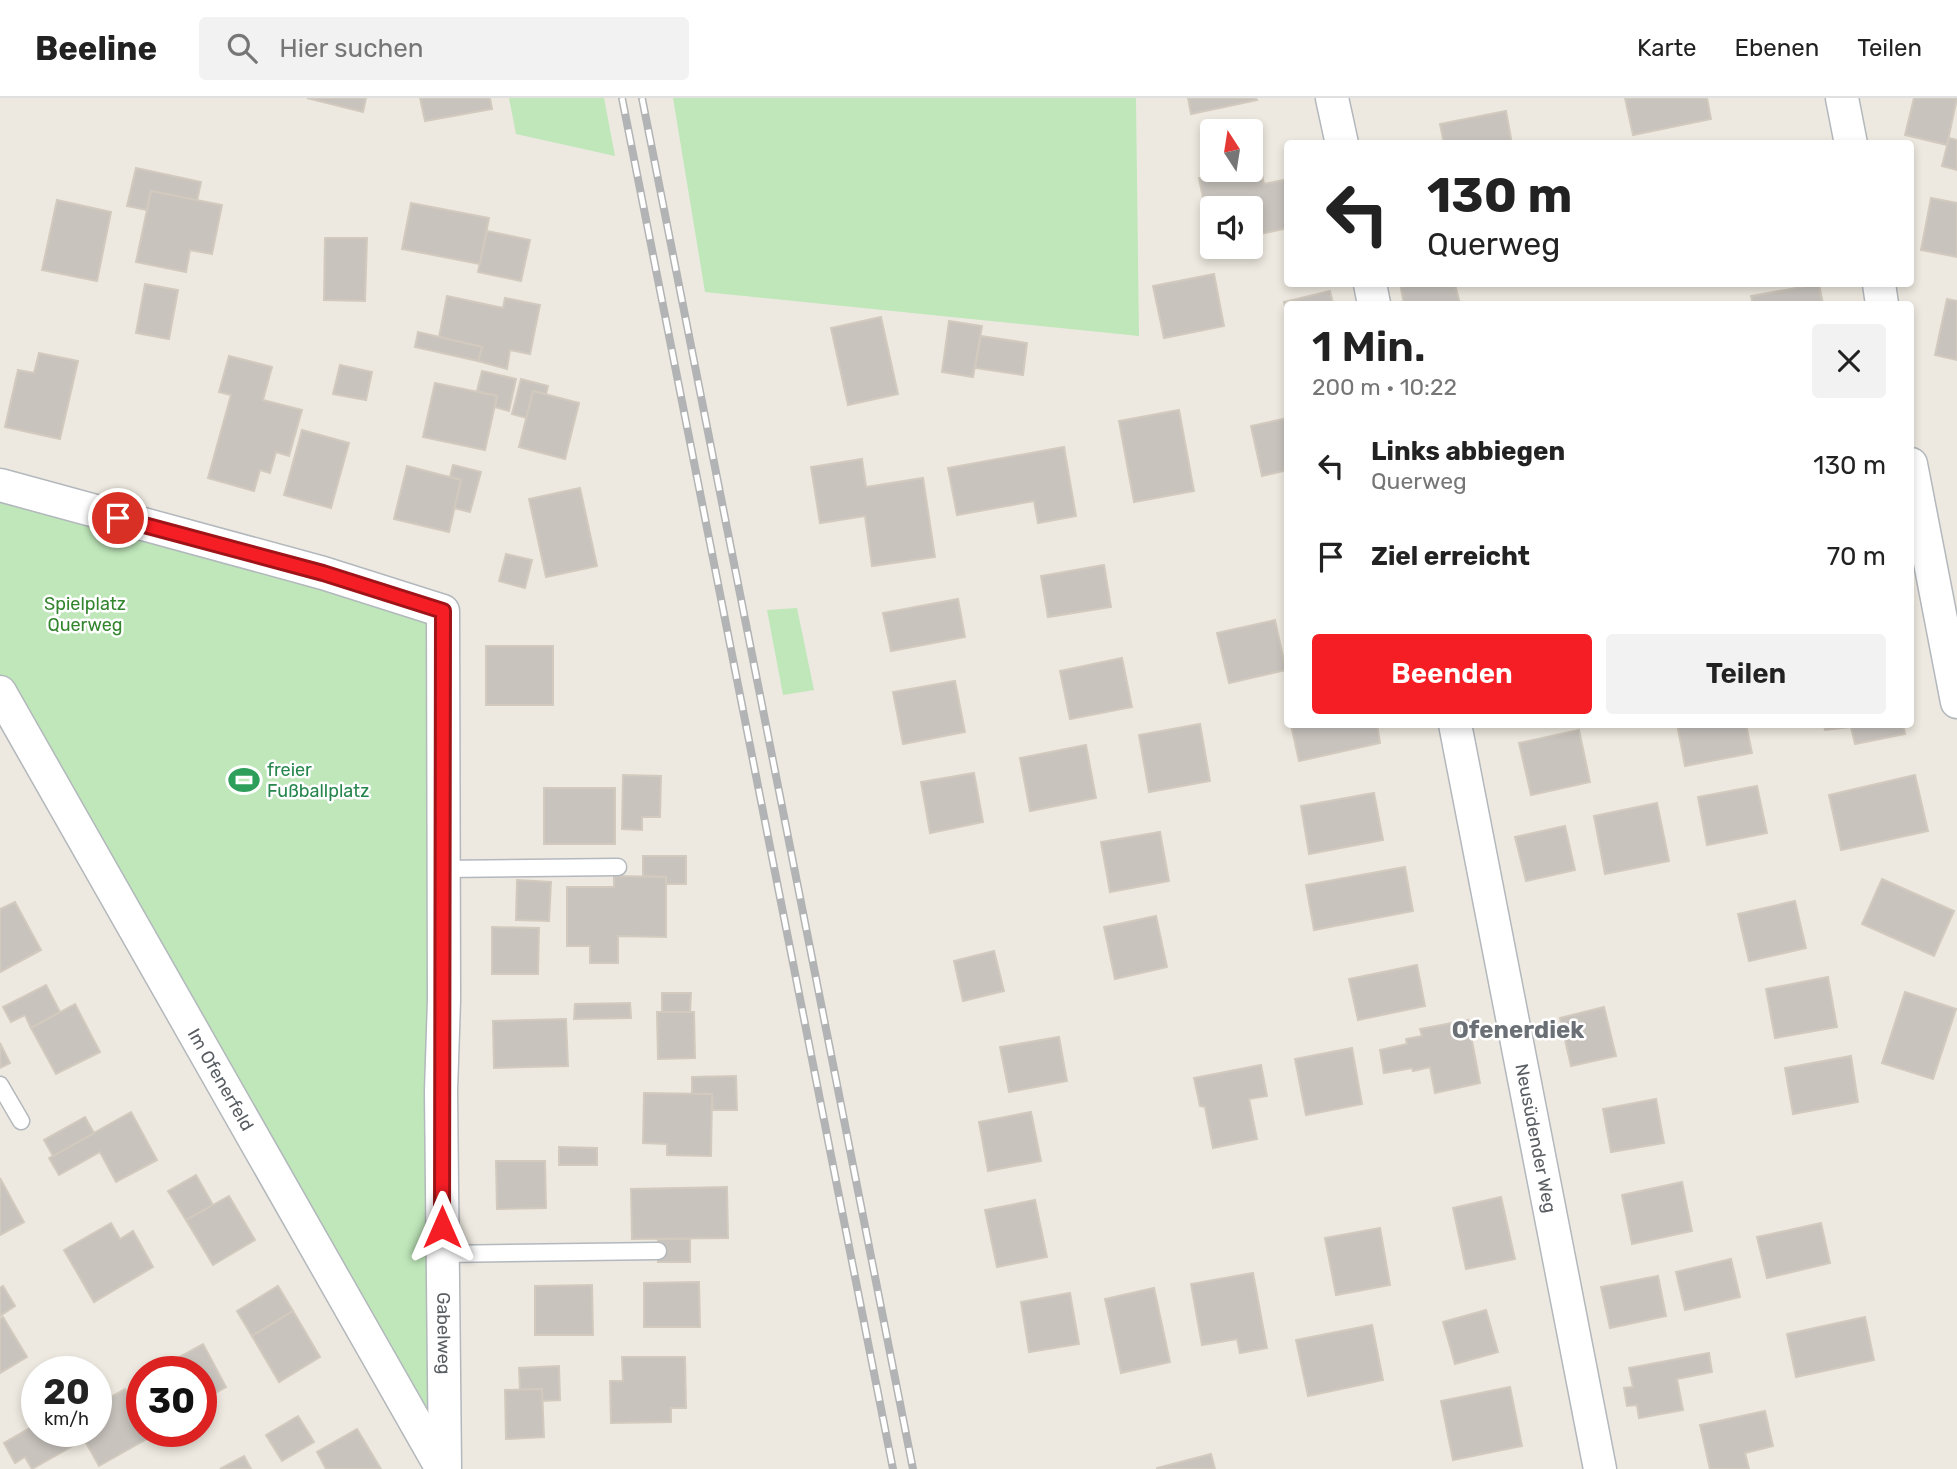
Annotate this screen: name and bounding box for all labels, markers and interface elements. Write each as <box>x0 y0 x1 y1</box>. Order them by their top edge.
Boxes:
search box <box>199 17 689 80</box>
text: Beeline <box>35 29 157 68</box>
icon: search <box>223 29 261 67</box>
text: Hier suchen <box>279 33 424 64</box>
text: Karte <box>1637 34 1697 62</box>
text: Ebenen <box>1735 34 1819 62</box>
text: Teilen <box>1857 34 1922 62</box>
north arrow <box>1200 119 1264 182</box>
map controls <box>1200 119 1263 259</box>
text: 130 m <box>1427 166 1572 224</box>
icon: left <box>1312 168 1403 259</box>
button: sound <box>1200 196 1263 259</box>
text: Querweg <box>1427 225 1560 263</box>
text: 1 Min. <box>1312 322 1425 372</box>
button: close <box>1812 324 1886 398</box>
text: 200 m · 10:22 <box>1312 373 1457 401</box>
text: Links abbiegen <box>1371 436 1565 467</box>
icon: left <box>1312 447 1350 485</box>
text: 130 m <box>1813 450 1886 481</box>
text: Querweg <box>1371 467 1467 495</box>
pin <box>88 488 148 548</box>
icon: arrive <box>99 499 137 537</box>
icon: arrive <box>1312 538 1350 576</box>
text: Ziel erreicht <box>1371 541 1530 572</box>
text: 70 m <box>1827 541 1886 572</box>
park label: Spielplatz Querweg <box>44 593 126 636</box>
button: Beenden <box>1312 634 1592 714</box>
button: Teilen <box>1606 634 1886 714</box>
place label: freier Fußballplatz <box>267 759 369 802</box>
sports icon: freier Fußballplatz <box>227 763 261 797</box>
district label: Ofenerdiek <box>1452 1016 1584 1044</box>
street label: Im Ofenerfeld <box>183 1025 258 1135</box>
street label: Neusüdender Weg <box>1510 1062 1561 1215</box>
position arrow <box>405 1190 479 1264</box>
street label: Gabelweg <box>432 1292 455 1375</box>
speed limit sign: 30 <box>126 1356 217 1447</box>
text: 20 <box>43 1371 90 1413</box>
text: km/h <box>44 1408 89 1430</box>

